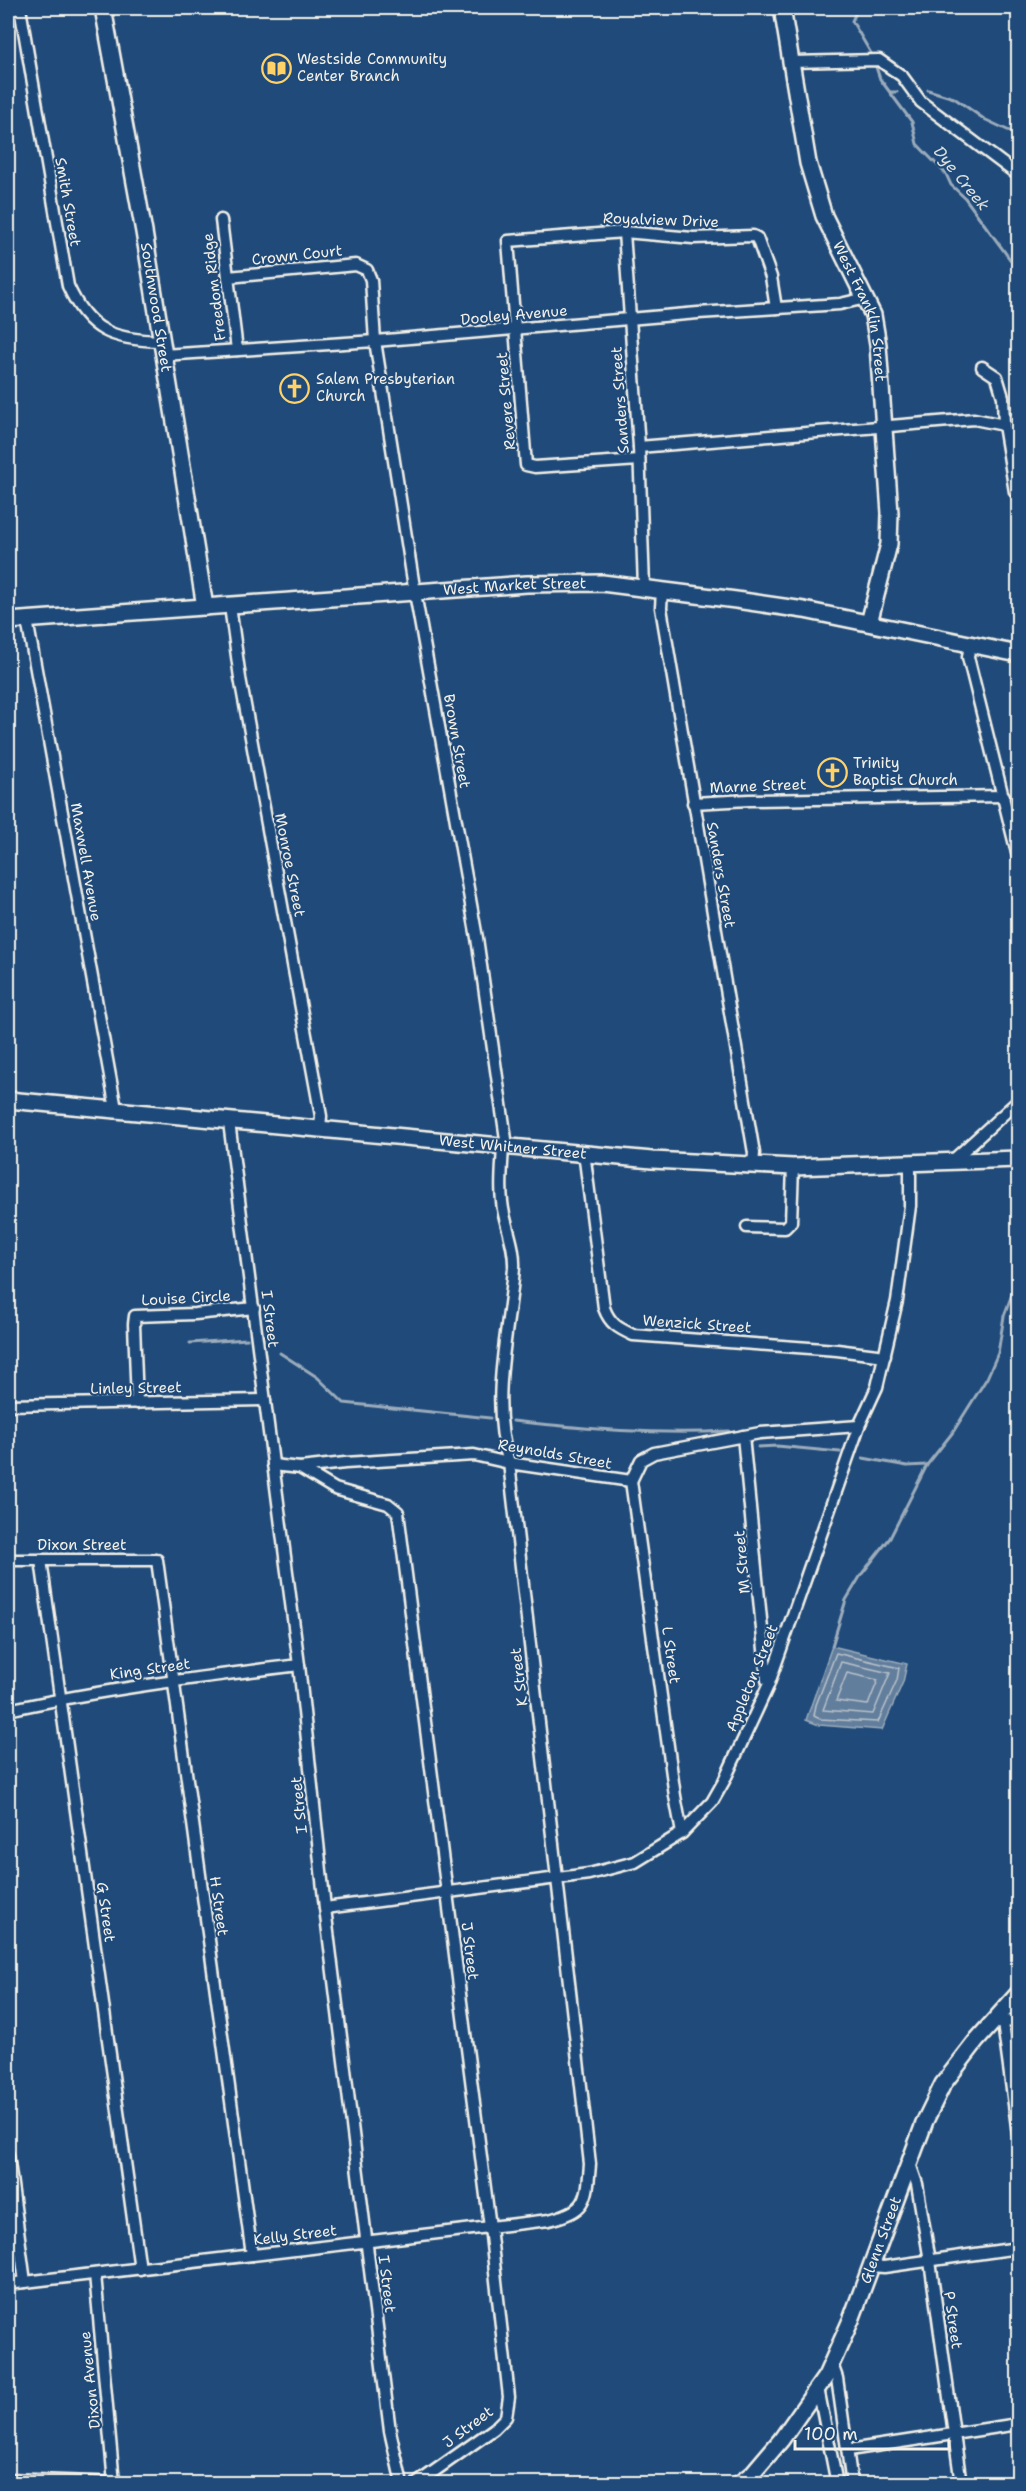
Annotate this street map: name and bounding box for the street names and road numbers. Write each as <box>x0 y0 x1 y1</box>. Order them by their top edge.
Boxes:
street label: Smith Street <box>50 156 86 248</box>
street label: Royalview Drive <box>603 208 719 232</box>
street label: Freedom Ridge <box>197 232 231 342</box>
street label: West Franklin Street <box>828 238 891 383</box>
street label: Crown Court <box>251 240 343 270</box>
street label: Southwood Street <box>136 241 177 374</box>
street label: Dooley Avenue <box>460 300 568 330</box>
street label: Sanders Street <box>606 346 634 454</box>
street label: Revere Street <box>492 351 520 451</box>
street label: West Market Street <box>443 573 586 600</box>
street label: Brown Street <box>439 692 475 790</box>
street label: Marne Street <box>709 774 807 798</box>
street label: Maxwell Avenue <box>66 801 106 923</box>
street label: Monroe Street <box>270 811 310 919</box>
street label: Sanders Street <box>702 820 740 930</box>
street label: West Whitner Street <box>438 1130 588 1164</box>
street label: Louise Circle <box>141 1286 231 1310</box>
street label: I Street <box>257 1289 283 1349</box>
street label: Wenzick Street <box>642 1310 752 1338</box>
street label: Linley Street <box>90 1377 182 1399</box>
street label: Reynolds Street <box>496 1434 614 1474</box>
street label: M Street <box>729 1529 755 1595</box>
street label: Dixon Street <box>37 1535 127 1555</box>
street label: Appleton Street <box>721 1621 783 1735</box>
street label: L Street <box>657 1625 685 1685</box>
street label: K Street <box>505 1647 533 1707</box>
street label: King Street <box>109 1653 191 1685</box>
street label: I Street <box>286 1775 312 1835</box>
street label: H Street <box>205 1875 233 1937</box>
street label: G Street <box>92 1881 120 1943</box>
street label: J Street <box>457 1921 483 1981</box>
street label: Glenn Street <box>855 2194 906 2286</box>
street label: Kelly Street <box>252 2220 338 2250</box>
street label: I Street <box>374 2254 400 2314</box>
street label: P Street <box>939 2290 967 2350</box>
street label: Dixon Avenue <box>75 2330 105 2430</box>
street label: J Street <box>439 2402 497 2452</box>

